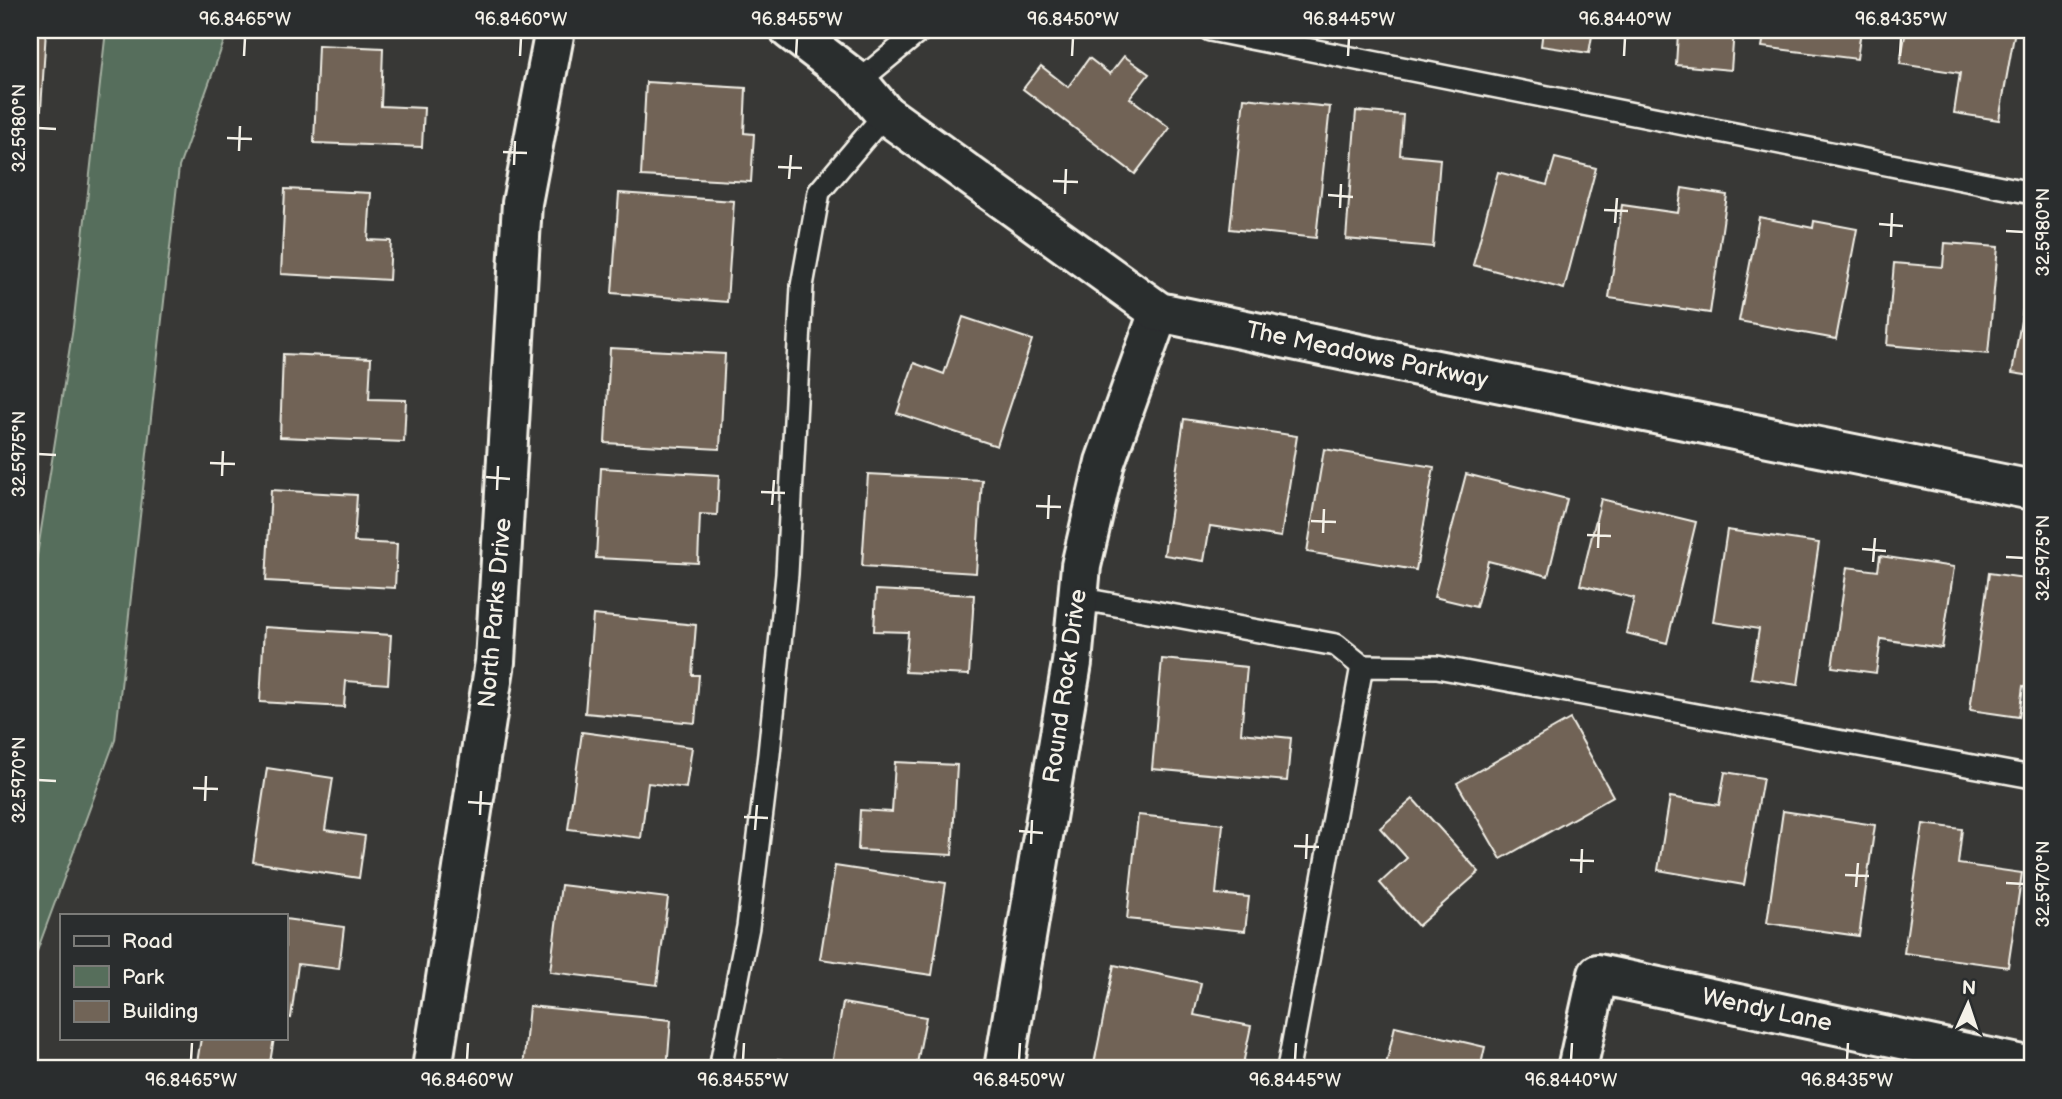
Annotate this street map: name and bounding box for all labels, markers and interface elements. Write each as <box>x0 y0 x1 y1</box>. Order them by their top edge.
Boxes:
text: 96.8465°W <box>199 9 292 30</box>
text: 96.8460°W <box>475 9 568 30</box>
text: 96.8455°W <box>751 9 843 30</box>
text: 96.8450°W <box>1027 9 1120 30</box>
text: 96.8445°W <box>1303 9 1396 30</box>
text: 96.8440°W <box>1579 9 1672 30</box>
text: 96.8435°W <box>1855 9 1948 30</box>
text: 32.5980°N <box>9 84 30 172</box>
text: 32.5980°N <box>2033 188 2054 276</box>
street label: The Meadows Parkway <box>1243 315 1491 395</box>
text: 32.5975°N <box>9 411 30 497</box>
text: 32.5975°N <box>2033 515 2054 601</box>
street label: North Parks Drive <box>472 517 518 709</box>
street label: Round Rock Drive <box>1037 587 1093 785</box>
text: 32.5970°N <box>9 736 30 824</box>
text: 32.5970°N <box>2033 840 2054 928</box>
legend <box>60 914 287 1040</box>
text: Road <box>122 929 173 954</box>
text: Park <box>122 965 165 990</box>
north arrow <box>1932 970 2002 1040</box>
text: N <box>1961 977 1977 1000</box>
street label: Wendy Lane <box>1699 982 1835 1038</box>
text: Building <box>122 999 198 1024</box>
text: 96.8465°W <box>145 1070 238 1091</box>
text: 96.8460°W <box>421 1070 514 1091</box>
text: 96.8455°W <box>697 1070 789 1091</box>
text: 96.8450°W <box>973 1070 1066 1091</box>
text: 96.8445°W <box>1249 1070 1342 1091</box>
text: 96.8440°W <box>1525 1070 1618 1091</box>
text: 96.8435°W <box>1801 1070 1894 1091</box>

